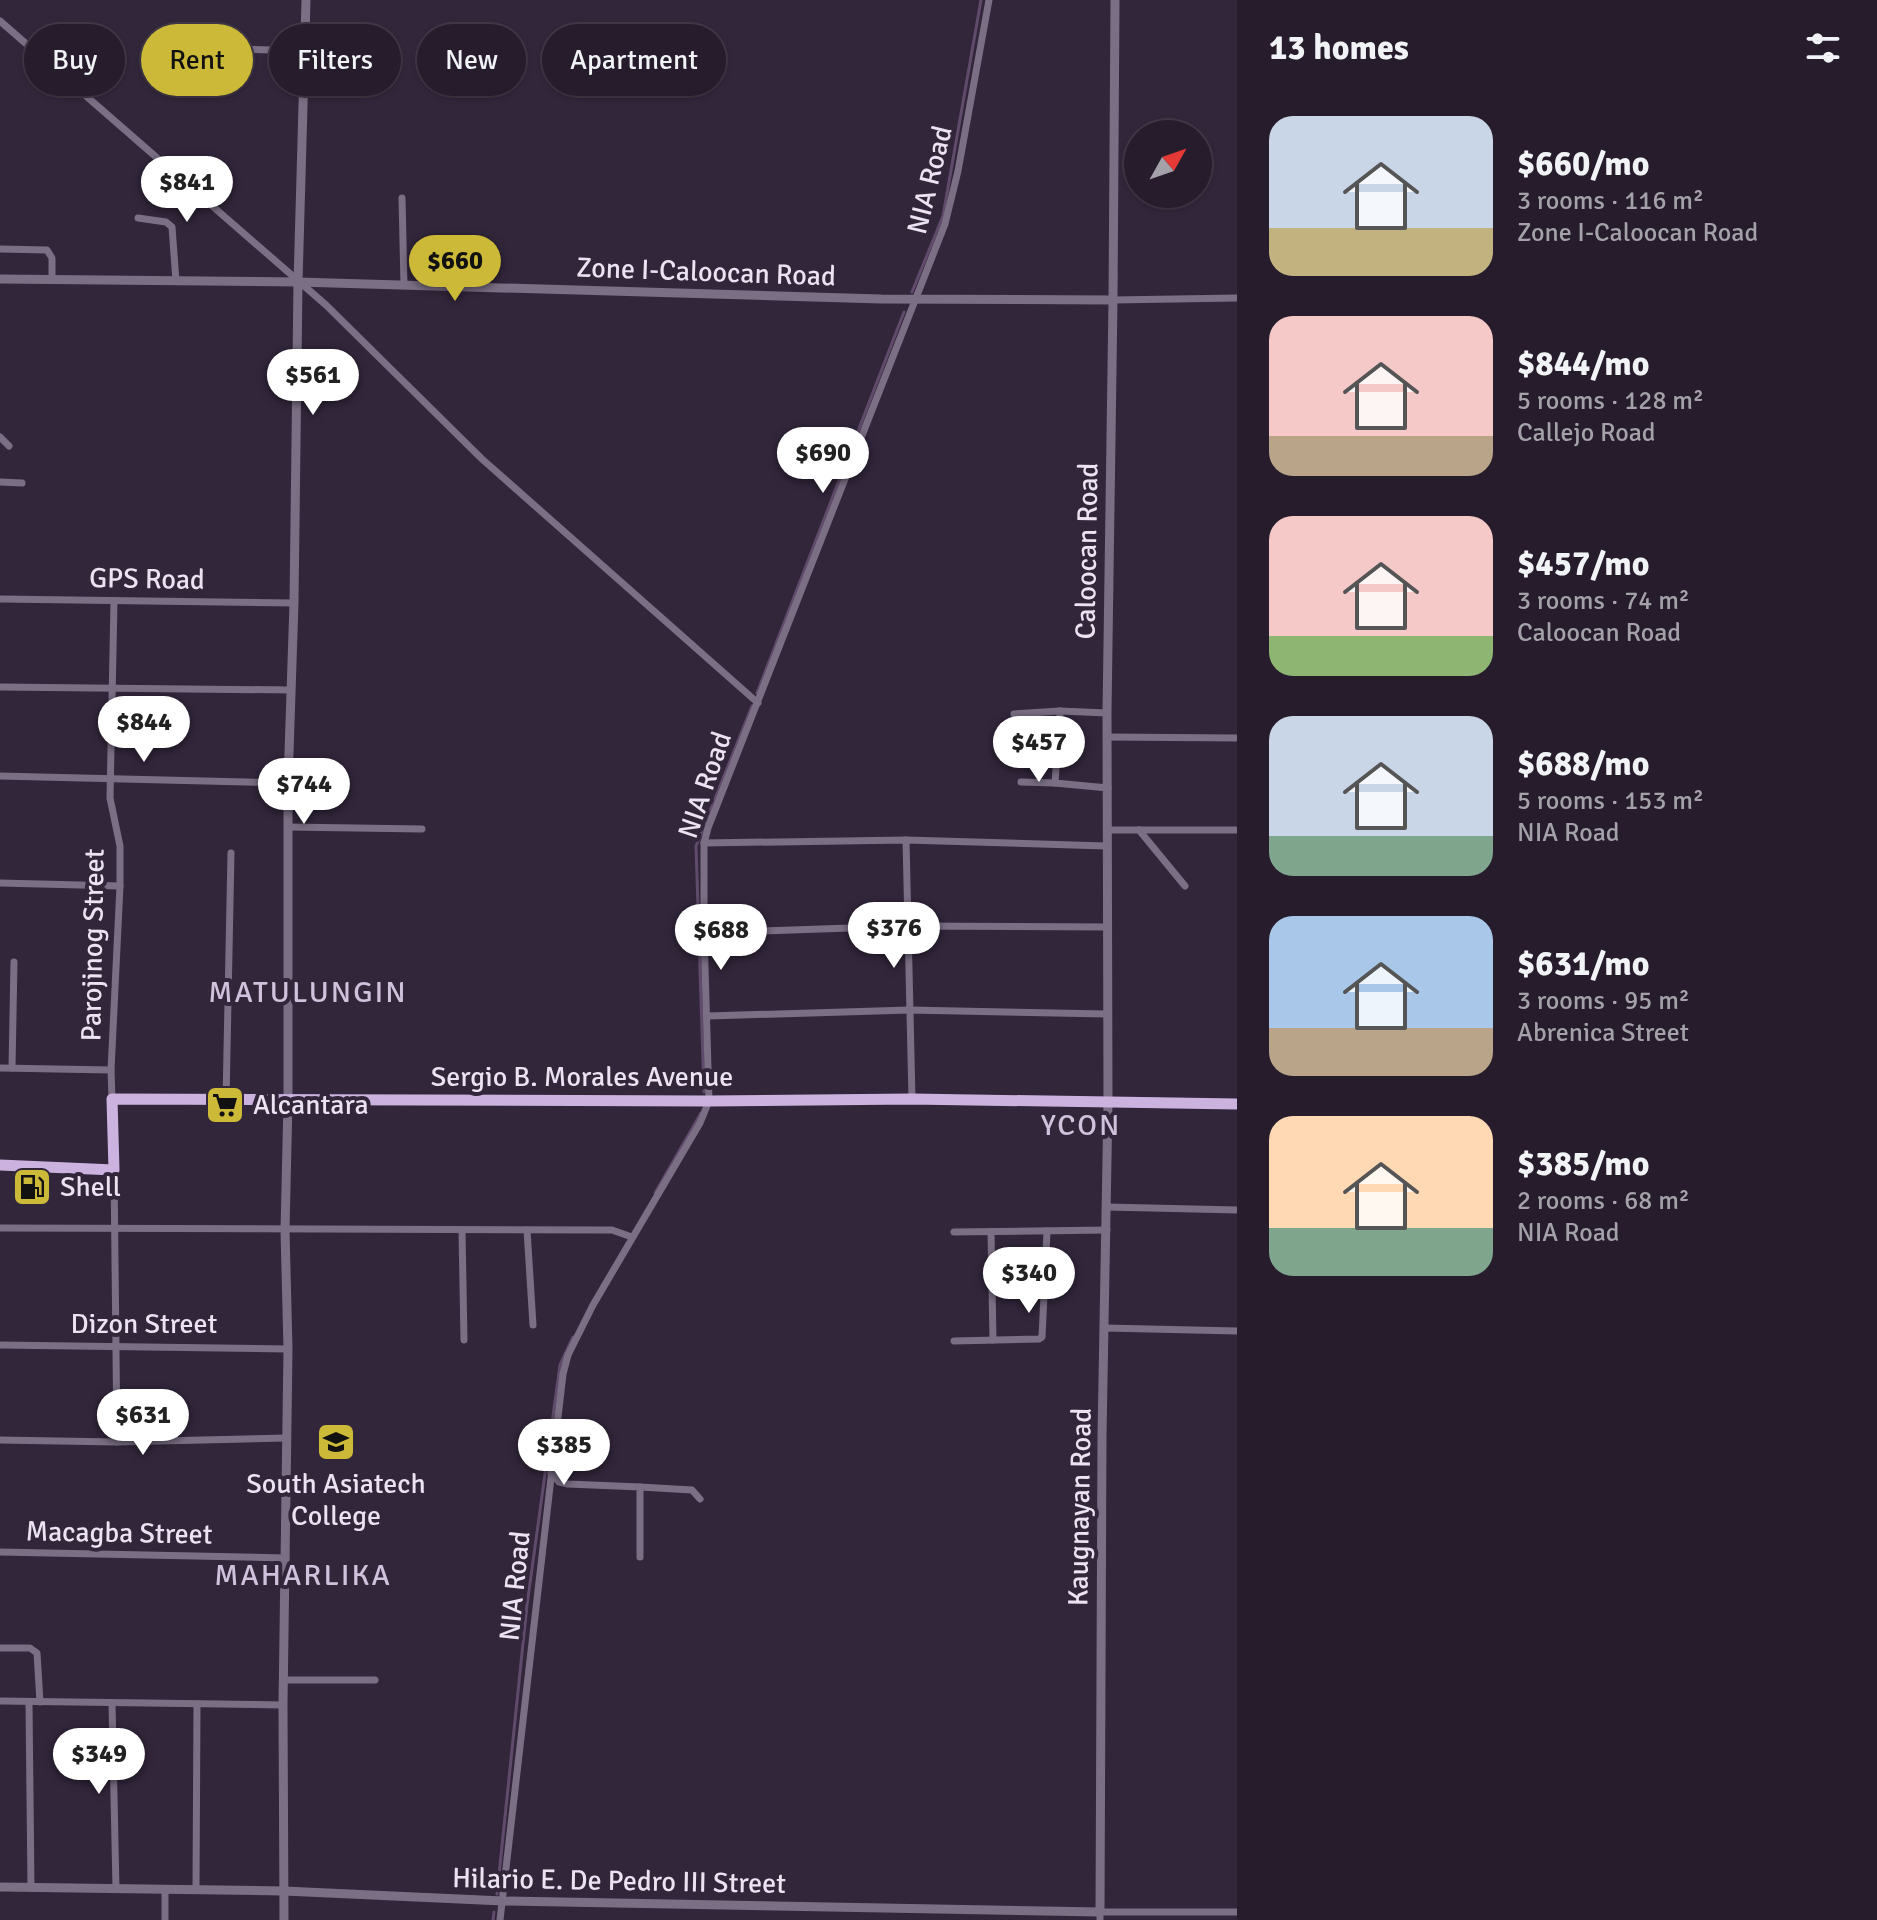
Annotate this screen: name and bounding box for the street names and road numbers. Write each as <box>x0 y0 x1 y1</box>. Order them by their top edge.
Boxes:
street label: NIA Road <box>900 122 960 238</box>
street label: Zone I-Caloocan Road <box>576 250 836 294</box>
street label: Caloocan Road <box>1068 462 1106 640</box>
street label: GPS Road <box>89 561 205 597</box>
street label: NIA Road <box>671 727 739 843</box>
street label: Parojinog Street <box>74 848 112 1042</box>
street label: Sergio B. Morales Avenue <box>431 1060 733 1094</box>
street label: Dizon Street <box>71 1307 218 1341</box>
street label: Kaugnayan Road <box>1061 1408 1099 1606</box>
street label: Macagba Street <box>25 1514 213 1552</box>
street label: NIA Road <box>492 1529 538 1643</box>
street label: Hilario E. De Pedro III Street <box>452 1861 786 1901</box>

